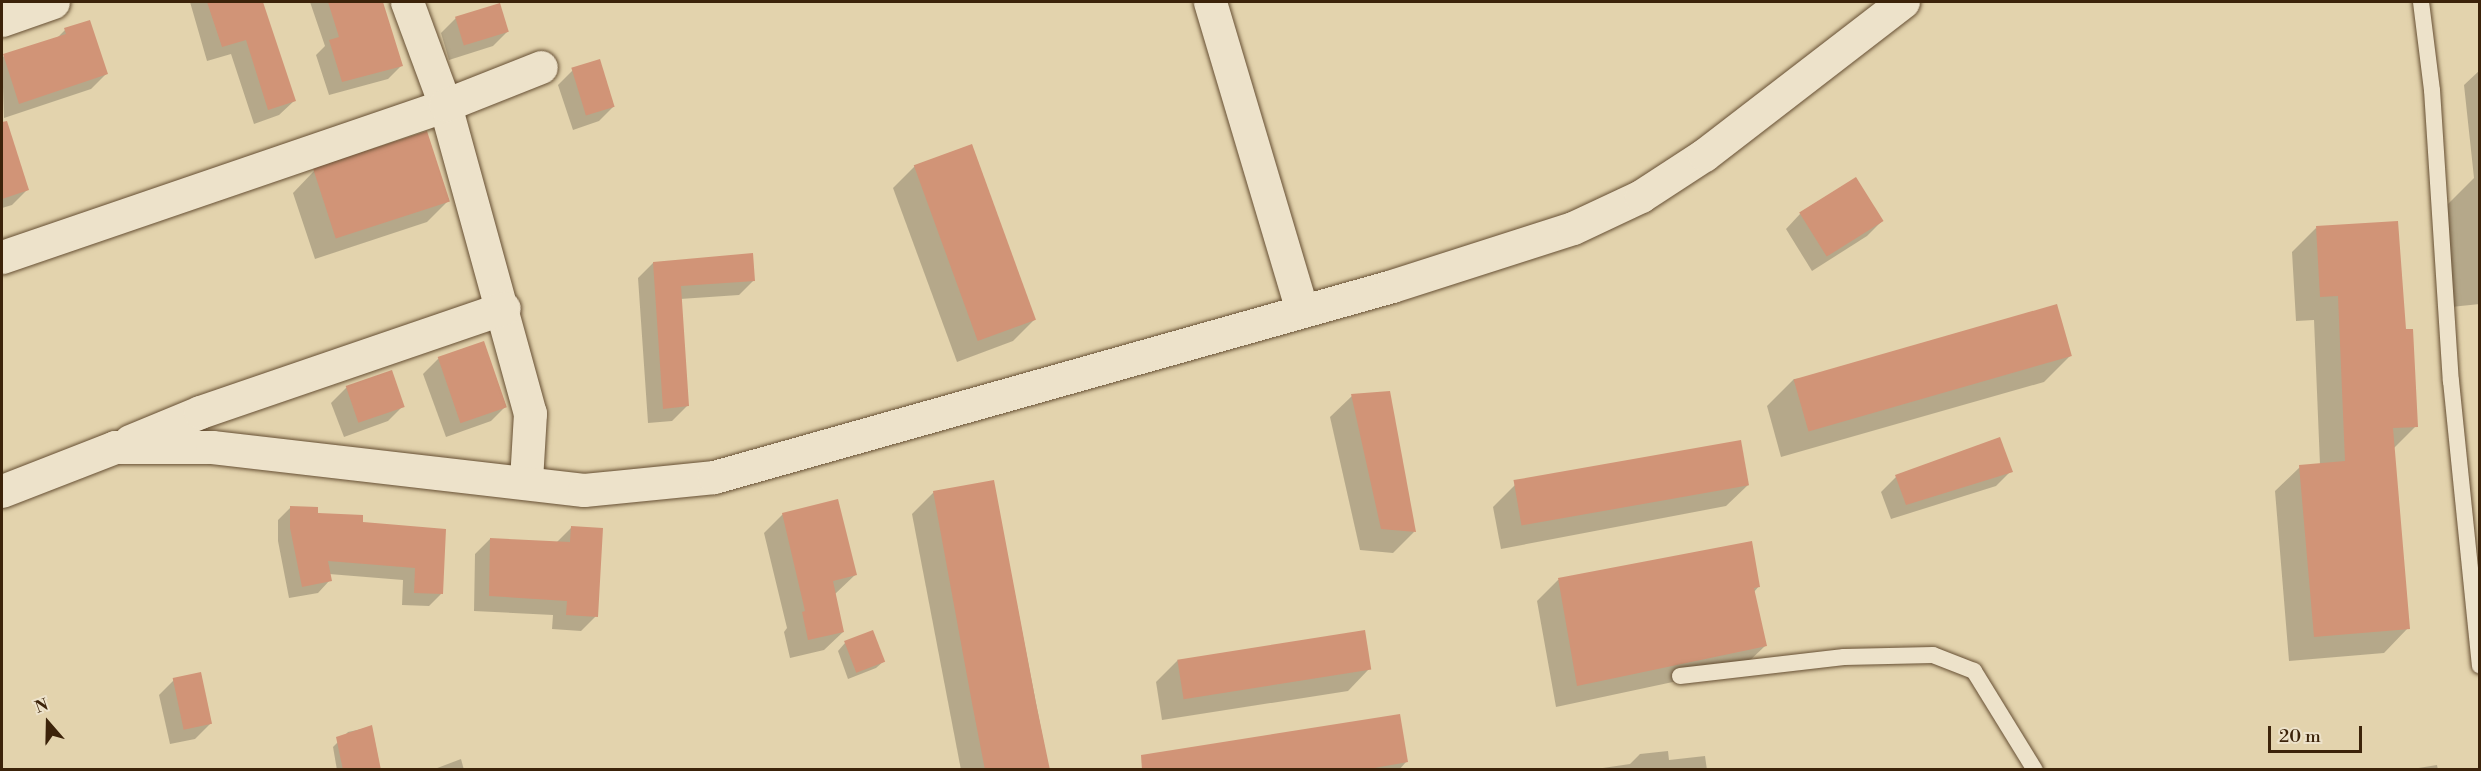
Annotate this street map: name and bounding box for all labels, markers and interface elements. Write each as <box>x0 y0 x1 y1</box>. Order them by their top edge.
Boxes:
north arrow <box>18 693 78 753</box>
text: N <box>32 695 51 718</box>
scale bar <box>2271 714 2366 752</box>
text: 20 m <box>2279 725 2321 748</box>

